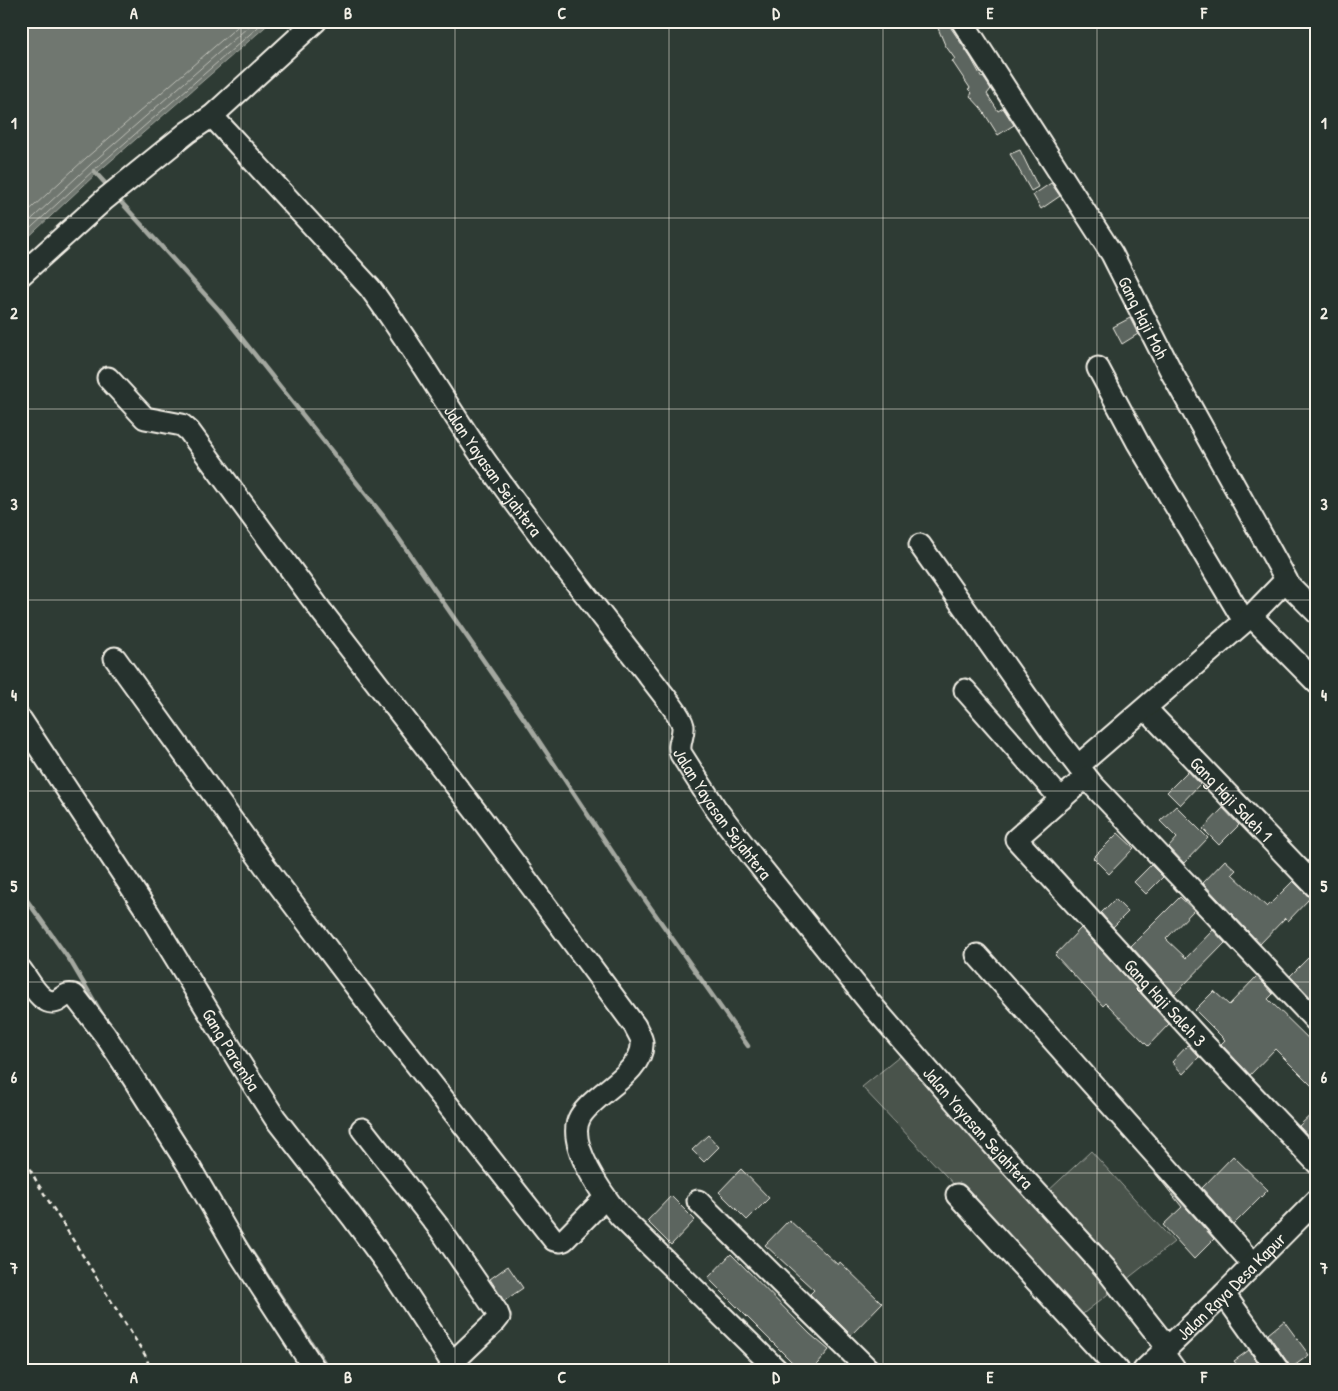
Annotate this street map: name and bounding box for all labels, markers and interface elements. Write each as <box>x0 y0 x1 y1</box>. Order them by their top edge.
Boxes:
text: A <box>130 2 138 24</box>
text: B <box>344 2 352 24</box>
text: C <box>558 2 567 24</box>
text: D <box>772 2 780 24</box>
text: E <box>986 2 994 24</box>
text: F <box>1200 2 1208 24</box>
text: 1 <box>11 112 17 134</box>
text: 1 <box>1321 112 1327 134</box>
street label: Gang Haji Moh <box>1113 272 1175 363</box>
text: 2 <box>10 302 18 324</box>
text: 2 <box>1320 302 1328 324</box>
street label: Jalan Yayasan Sejahtera <box>439 400 549 541</box>
text: 3 <box>10 493 18 515</box>
text: 3 <box>1320 493 1328 515</box>
text: 4 <box>11 684 17 706</box>
text: 4 <box>1321 684 1327 706</box>
street label: Jalan Yayasan Sejahtera <box>668 746 778 885</box>
street label: Gang Haji Saleh 1 <box>1185 750 1279 847</box>
text: 5 <box>11 875 18 897</box>
text: 5 <box>1321 875 1328 897</box>
street label: Gang Haji Saleh 3 <box>1119 953 1212 1052</box>
street label: Gang Paremba <box>197 1003 267 1095</box>
street label: Jalan Yayasan Sejahtera <box>918 1061 1040 1194</box>
text: 6 <box>11 1066 18 1088</box>
text: 6 <box>1321 1066 1328 1088</box>
street label: Jalan Raya Desa Kapur <box>1171 1226 1291 1345</box>
text: 7 <box>9 1257 18 1279</box>
text: 7 <box>1319 1257 1328 1279</box>
text: A <box>130 1366 138 1388</box>
text: B <box>344 1366 352 1388</box>
text: C <box>558 1366 567 1388</box>
text: D <box>772 1366 780 1388</box>
text: E <box>986 1366 994 1388</box>
text: F <box>1200 1366 1208 1388</box>

